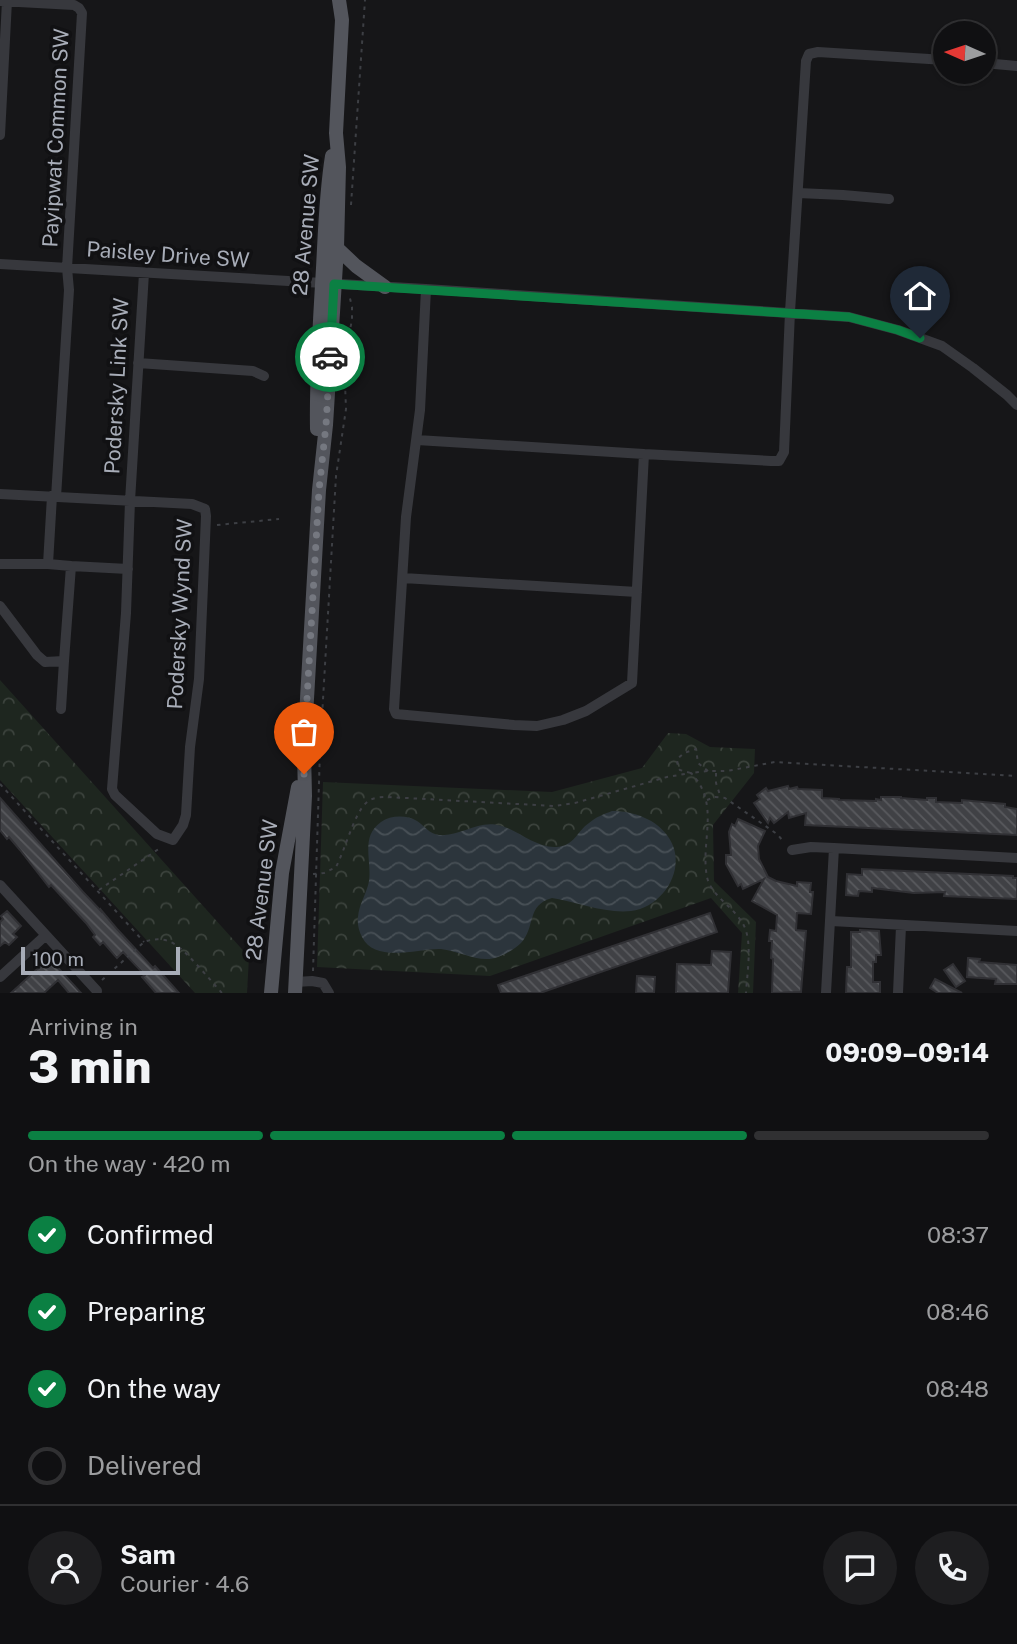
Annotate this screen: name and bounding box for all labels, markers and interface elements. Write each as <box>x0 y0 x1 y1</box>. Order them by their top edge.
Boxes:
north arrow <box>933 21 996 84</box>
map controls <box>933 21 996 84</box>
street label: Payipwat Common SW <box>37 28 74 248</box>
street label: 28 Avenue SW <box>287 153 324 297</box>
street label: Paisley Drive SW <box>86 236 250 273</box>
pin <box>890 266 950 338</box>
icon: home <box>901 277 939 315</box>
street label: Podersky Link SW <box>99 297 134 475</box>
courier <box>295 322 365 392</box>
icon: car <box>311 338 349 376</box>
street label: Podersky Wynd SW <box>162 518 197 710</box>
pin <box>274 702 334 774</box>
icon: bag <box>285 713 323 751</box>
street label: 28 Avenue SW <box>240 818 283 962</box>
scale bar <box>21 944 180 976</box>
text: 100 m <box>32 948 84 970</box>
text: Arriving in <box>28 1013 138 1040</box>
text: 09:09–09:14 <box>825 1037 989 1068</box>
text: 3 min <box>28 1039 152 1093</box>
text: On the way · 420 m <box>28 1150 230 1177</box>
icon: check <box>28 1216 66 1254</box>
text: Confirmed <box>87 1219 214 1250</box>
text: 08:37 <box>927 1221 989 1248</box>
icon: check <box>28 1293 66 1331</box>
text: Preparing <box>87 1296 206 1327</box>
text: 08:46 <box>926 1298 989 1325</box>
icon: check <box>28 1370 66 1408</box>
text: On the way <box>87 1373 221 1404</box>
text: 08:48 <box>926 1375 989 1402</box>
text: Delivered <box>87 1450 202 1481</box>
button: person <box>28 1531 102 1605</box>
button: chat <box>823 1531 897 1605</box>
button: phone <box>915 1531 989 1605</box>
text: Sam <box>120 1539 176 1570</box>
text: Courier · 4.6 <box>120 1570 249 1597</box>

